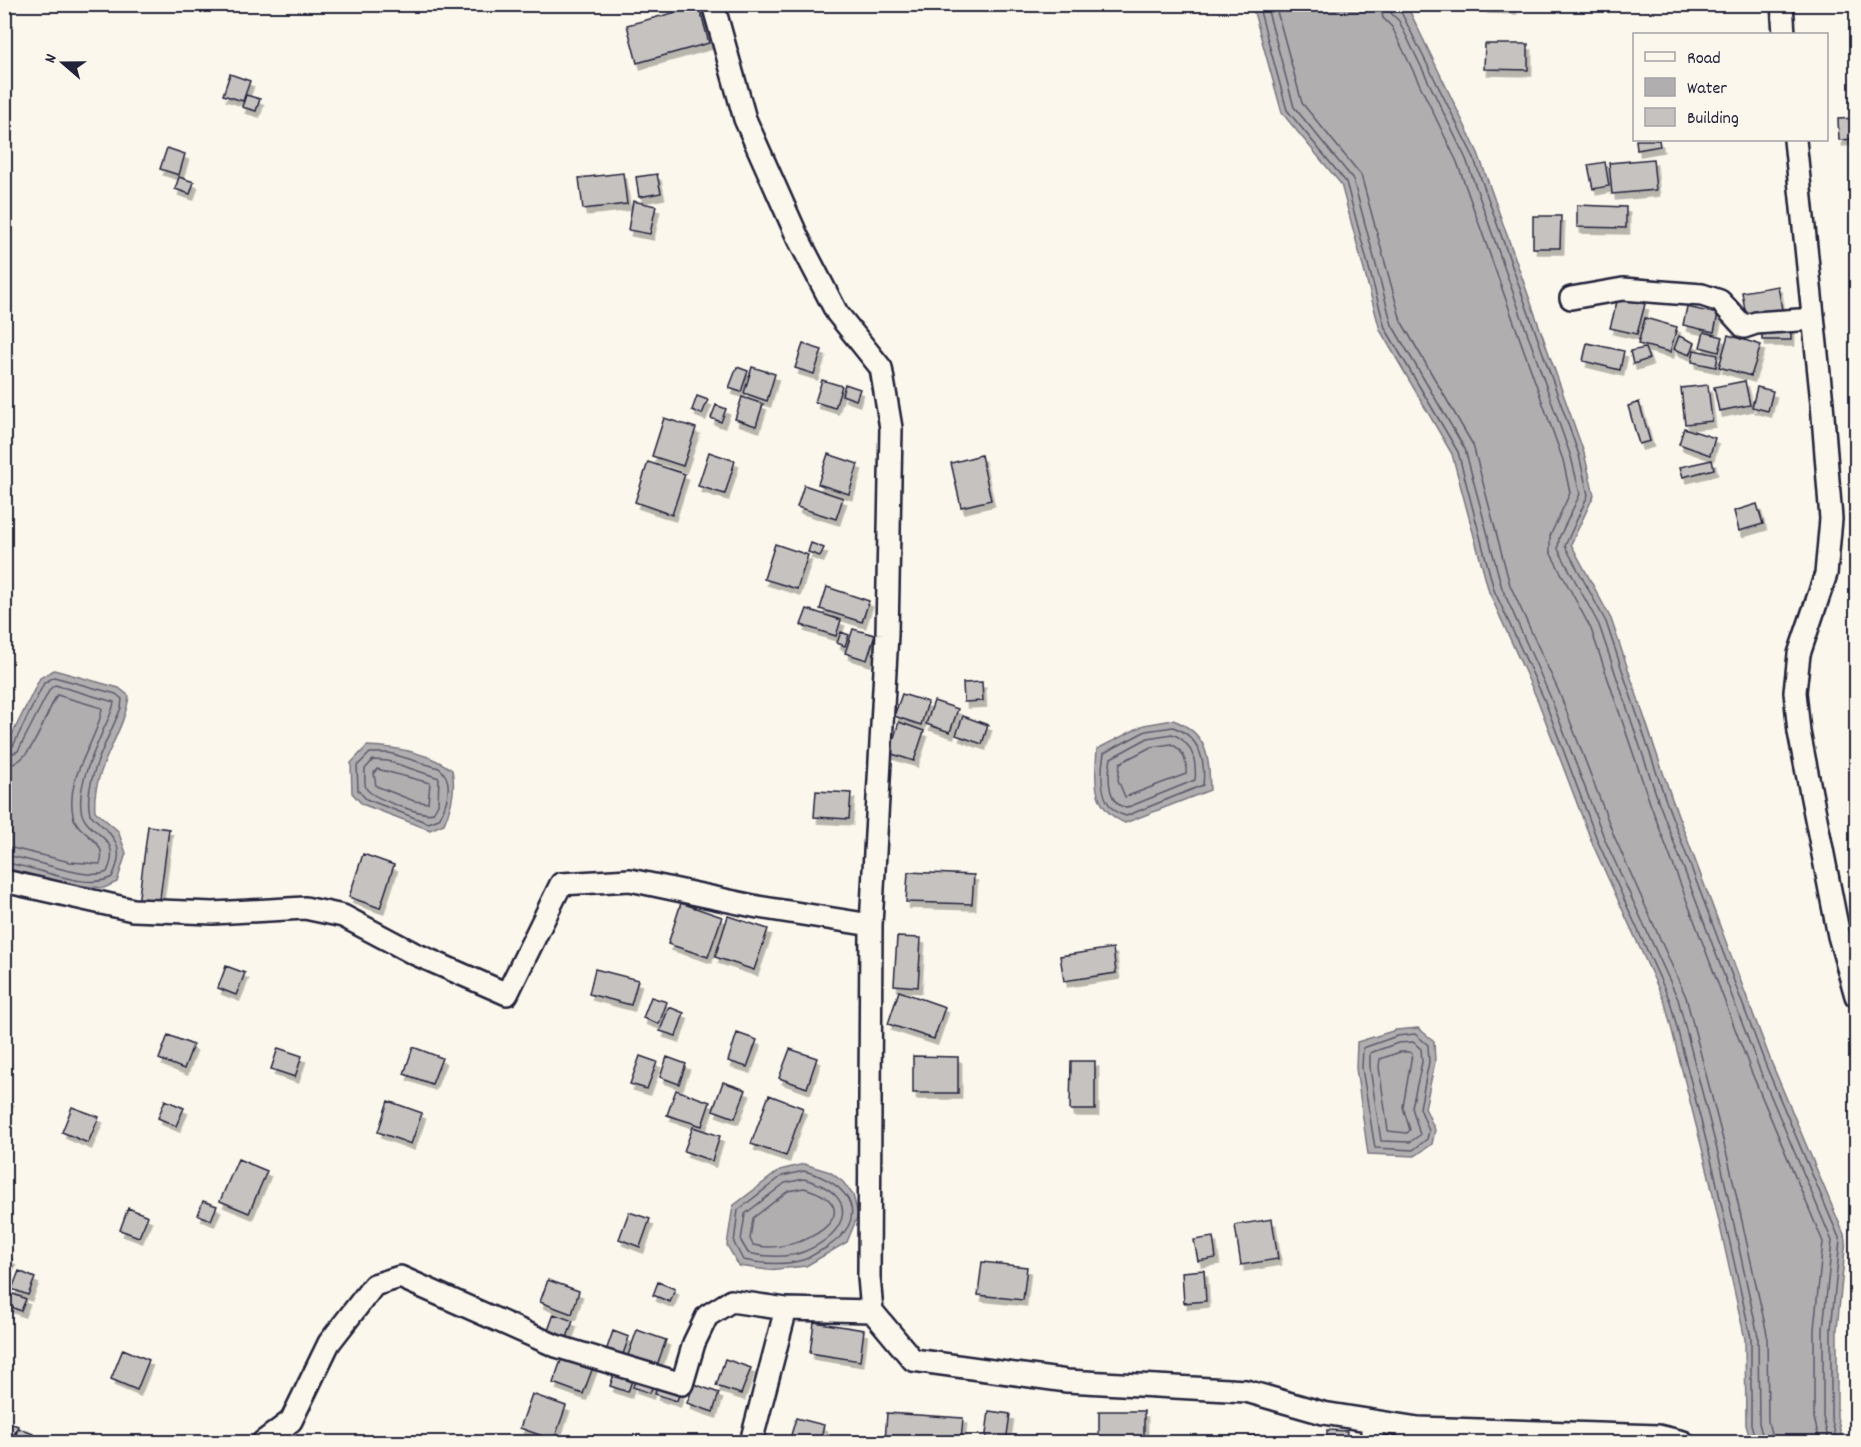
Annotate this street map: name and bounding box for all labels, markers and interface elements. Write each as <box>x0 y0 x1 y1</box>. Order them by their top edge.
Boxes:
north arrow <box>33 33 93 93</box>
legend <box>1633 33 1828 141</box>
text: Road <box>1687 47 1721 72</box>
text: N <box>39 51 63 66</box>
text: Water <box>1687 77 1727 102</box>
text: Building <box>1687 107 1739 132</box>

